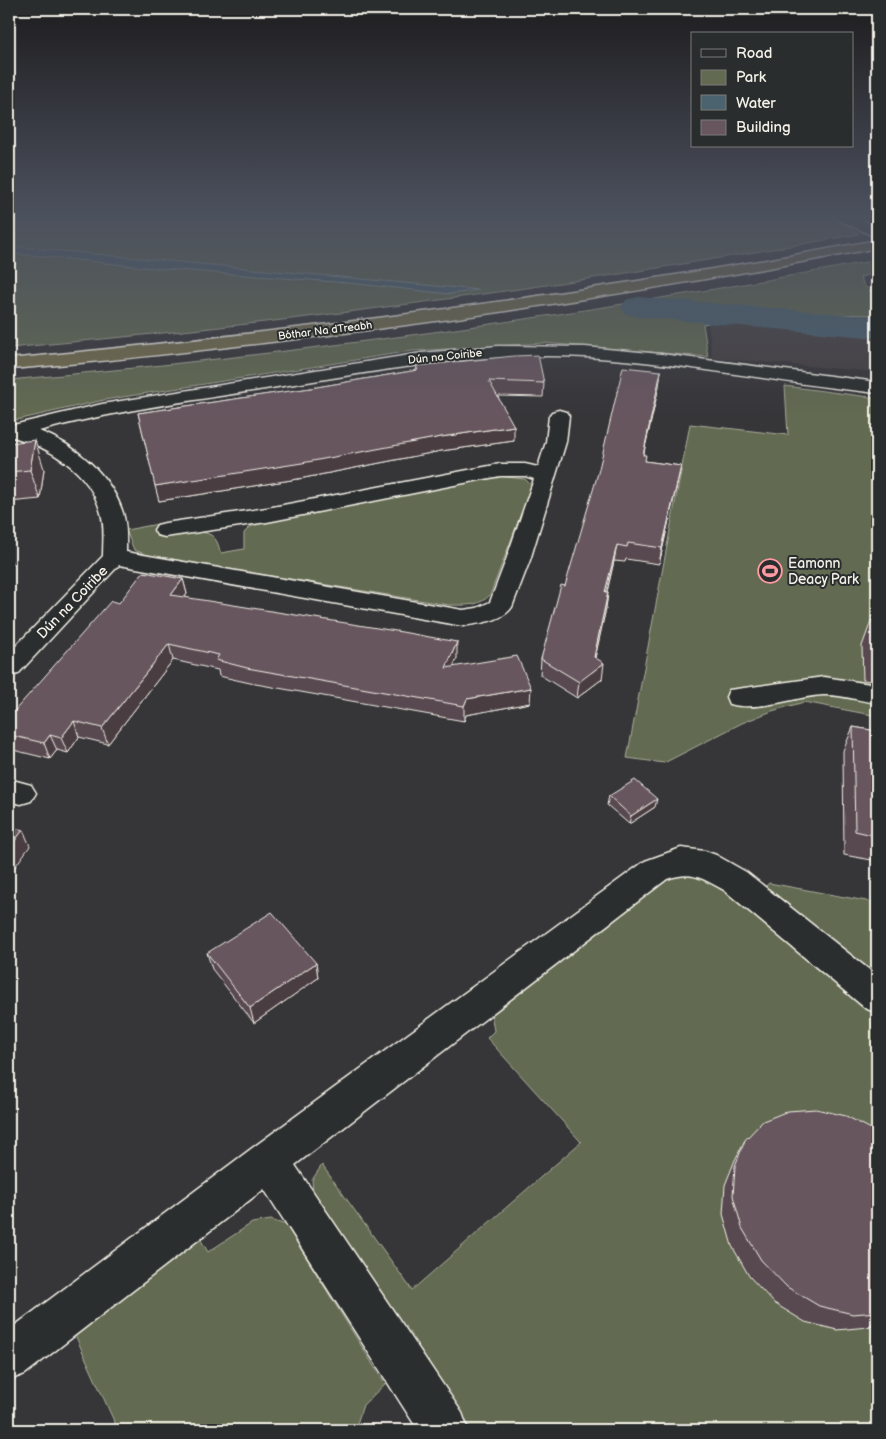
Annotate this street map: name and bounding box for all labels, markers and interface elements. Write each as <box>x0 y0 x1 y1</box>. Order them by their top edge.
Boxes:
legend <box>691 32 854 148</box>
text: Road <box>736 44 772 63</box>
text: Park <box>736 68 767 87</box>
text: Water <box>736 94 776 113</box>
text: Building <box>736 118 791 137</box>
street label: Bóthar Na dTreabh <box>277 318 373 343</box>
street label: Dún na Coiribe <box>407 346 483 367</box>
place label: Eamonn Deacy Park <box>788 555 859 588</box>
sports icon: Eamonn Deacy Park <box>757 558 783 584</box>
street label: Dún na Coiribe <box>33 562 111 642</box>

